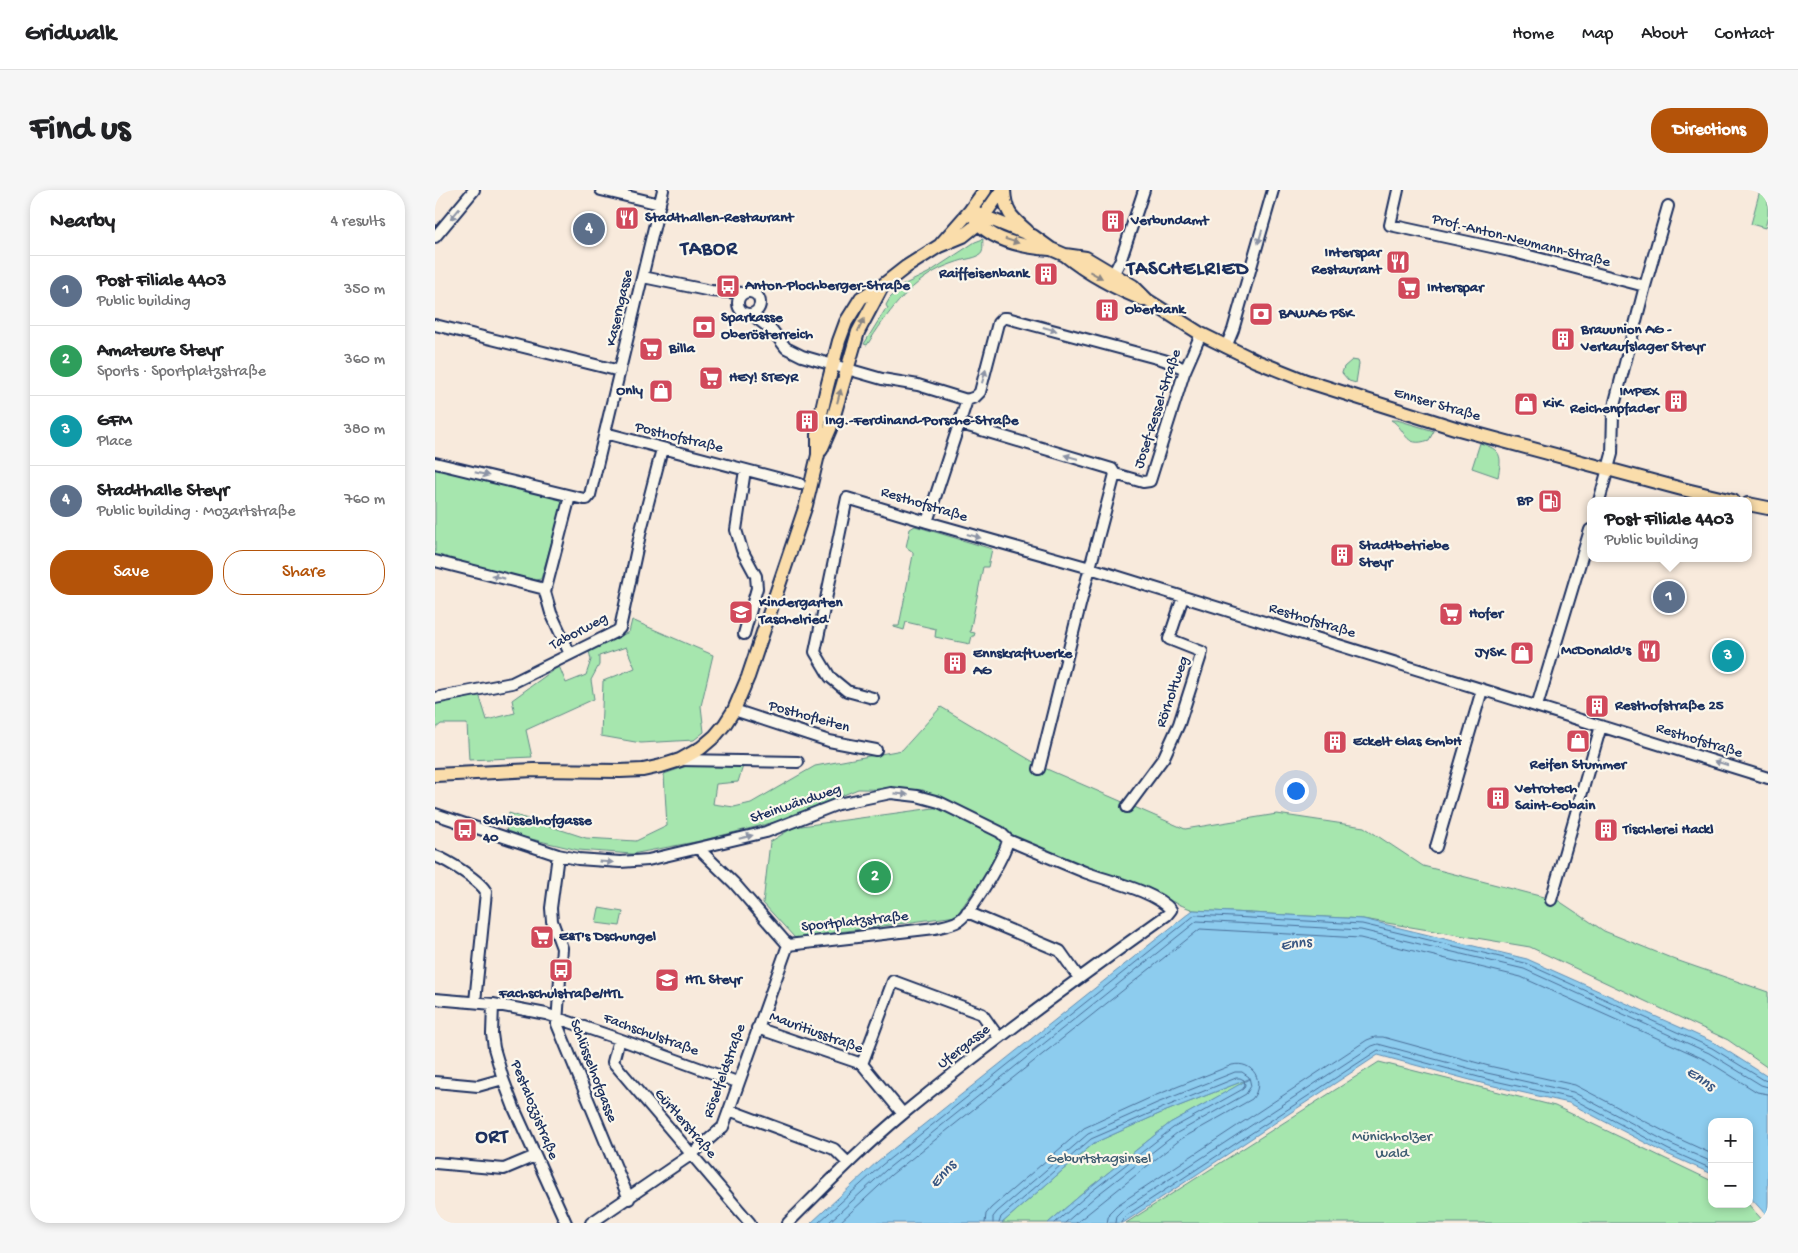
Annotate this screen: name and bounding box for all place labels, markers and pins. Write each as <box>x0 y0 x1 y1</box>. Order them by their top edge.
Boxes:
restaurant icon: Stadthallen-Restaurant <box>614 205 640 231</box>
building icon: Verbundamt <box>1100 208 1126 234</box>
place label: Stadthallen-Restaurant <box>645 209 795 227</box>
pin: 4 <box>573 210 605 248</box>
place label: Verbundamt <box>1130 212 1210 230</box>
place label: Interspar Restaurant <box>1311 244 1383 279</box>
restaurant icon: Interspar Restaurant <box>1385 249 1411 275</box>
building icon: Raiffeisenbank <box>1033 261 1059 287</box>
place label: Raiffeisenbank <box>938 265 1031 283</box>
bus stop icon: Anton-Plochberger-Straße <box>715 273 741 299</box>
supermarket icon: Interspar <box>1396 275 1422 301</box>
place label: Anton-Plochberger-Straße <box>744 277 911 295</box>
place label: Interspar <box>1427 279 1485 297</box>
building icon: Oberbank <box>1094 297 1120 323</box>
place label: Oberbank <box>1125 301 1187 319</box>
bank icon: BAWAG PSK <box>1248 301 1274 327</box>
place label: BAWAG PSK <box>1278 305 1355 323</box>
place label: Sparkasse Oberösterreich <box>721 309 813 344</box>
bank icon: Sparkasse Oberösterreich <box>691 314 717 340</box>
place label: Brauunion AG - Verkaufslager Steyr <box>1580 321 1707 356</box>
building icon: Brauunion AG - Verkaufslager Steyr <box>1550 326 1576 352</box>
supermarket icon: Billa <box>638 336 664 362</box>
place label: Billa <box>668 340 696 358</box>
supermarket icon: HEY! STEYR <box>698 365 724 391</box>
place label: HEY! STEYR <box>729 369 799 387</box>
shop icon: Only <box>648 378 674 404</box>
place label: Only <box>616 382 644 400</box>
place label: IMPEX Reichenpfader <box>1569 383 1661 418</box>
building icon: IMPEX Reichenpfader <box>1663 388 1689 414</box>
shop icon: KiK <box>1513 391 1539 417</box>
place label: KiK <box>1542 395 1565 413</box>
building icon: Ing.-Ferdinand-Porsche-Straße <box>794 408 820 434</box>
place label: Ing.-Ferdinand-Porsche-Straße <box>825 412 1020 430</box>
fuel station icon: BP <box>1537 488 1563 514</box>
place label: BP <box>1516 492 1534 510</box>
place label: Stadtbetriebe Steyr <box>1359 537 1450 572</box>
building icon: Stadtbetriebe Steyr <box>1329 542 1355 568</box>
pin: 1 <box>1653 578 1685 616</box>
place label: Kindergarten Taschelried <box>758 594 844 629</box>
school or university icon: Kindergarten Taschelried <box>728 599 754 625</box>
supermarket icon: Hofer <box>1438 601 1464 627</box>
place label: Hofer <box>1469 605 1505 623</box>
pin: 3 <box>1712 637 1744 675</box>
restaurant icon: McDonald's <box>1636 638 1662 664</box>
shop icon: JYSK <box>1509 640 1535 666</box>
place label: McDonald's <box>1561 642 1632 660</box>
place label: JYSK <box>1474 644 1507 662</box>
place label: Ennskraftwerke AG <box>972 645 1074 680</box>
building icon: Ennskraftwerke AG <box>942 650 968 676</box>
building icon: Resthofstraße 25 <box>1584 693 1610 719</box>
place label: Resthofstraße 25 <box>1614 697 1724 715</box>
shop icon: Reifen Stummer <box>1565 728 1591 754</box>
building icon: Eckelt Glas GmbH <box>1322 729 1348 755</box>
place label: Eckelt Glas GmbH <box>1353 733 1462 751</box>
place label: Reifen Stummer <box>1529 756 1628 774</box>
place label: Vetrotech Saint-Gobain <box>1514 780 1596 815</box>
building icon: Vetrotech Saint-Gobain <box>1485 785 1511 811</box>
place label: Schlüsselhofgasse 40 <box>482 812 593 847</box>
bus stop icon: Schlüsselhofgasse 40 <box>452 817 478 843</box>
building icon: Tischlerei Hackl <box>1593 817 1619 843</box>
place label: Tischlerei Hackl <box>1622 821 1714 839</box>
pin: 2 <box>859 858 891 896</box>
supermarket icon: E&T's Dschungel <box>529 924 555 950</box>
place label: E&T's Dschungel <box>559 928 657 946</box>
bus stop icon: Fachschulstraße/HTL <box>548 957 574 983</box>
school or university icon: HTL Steyr <box>654 967 680 993</box>
place label: HTL Steyr <box>685 971 744 989</box>
place label: Fachschulstraße/HTL <box>498 985 624 1003</box>

